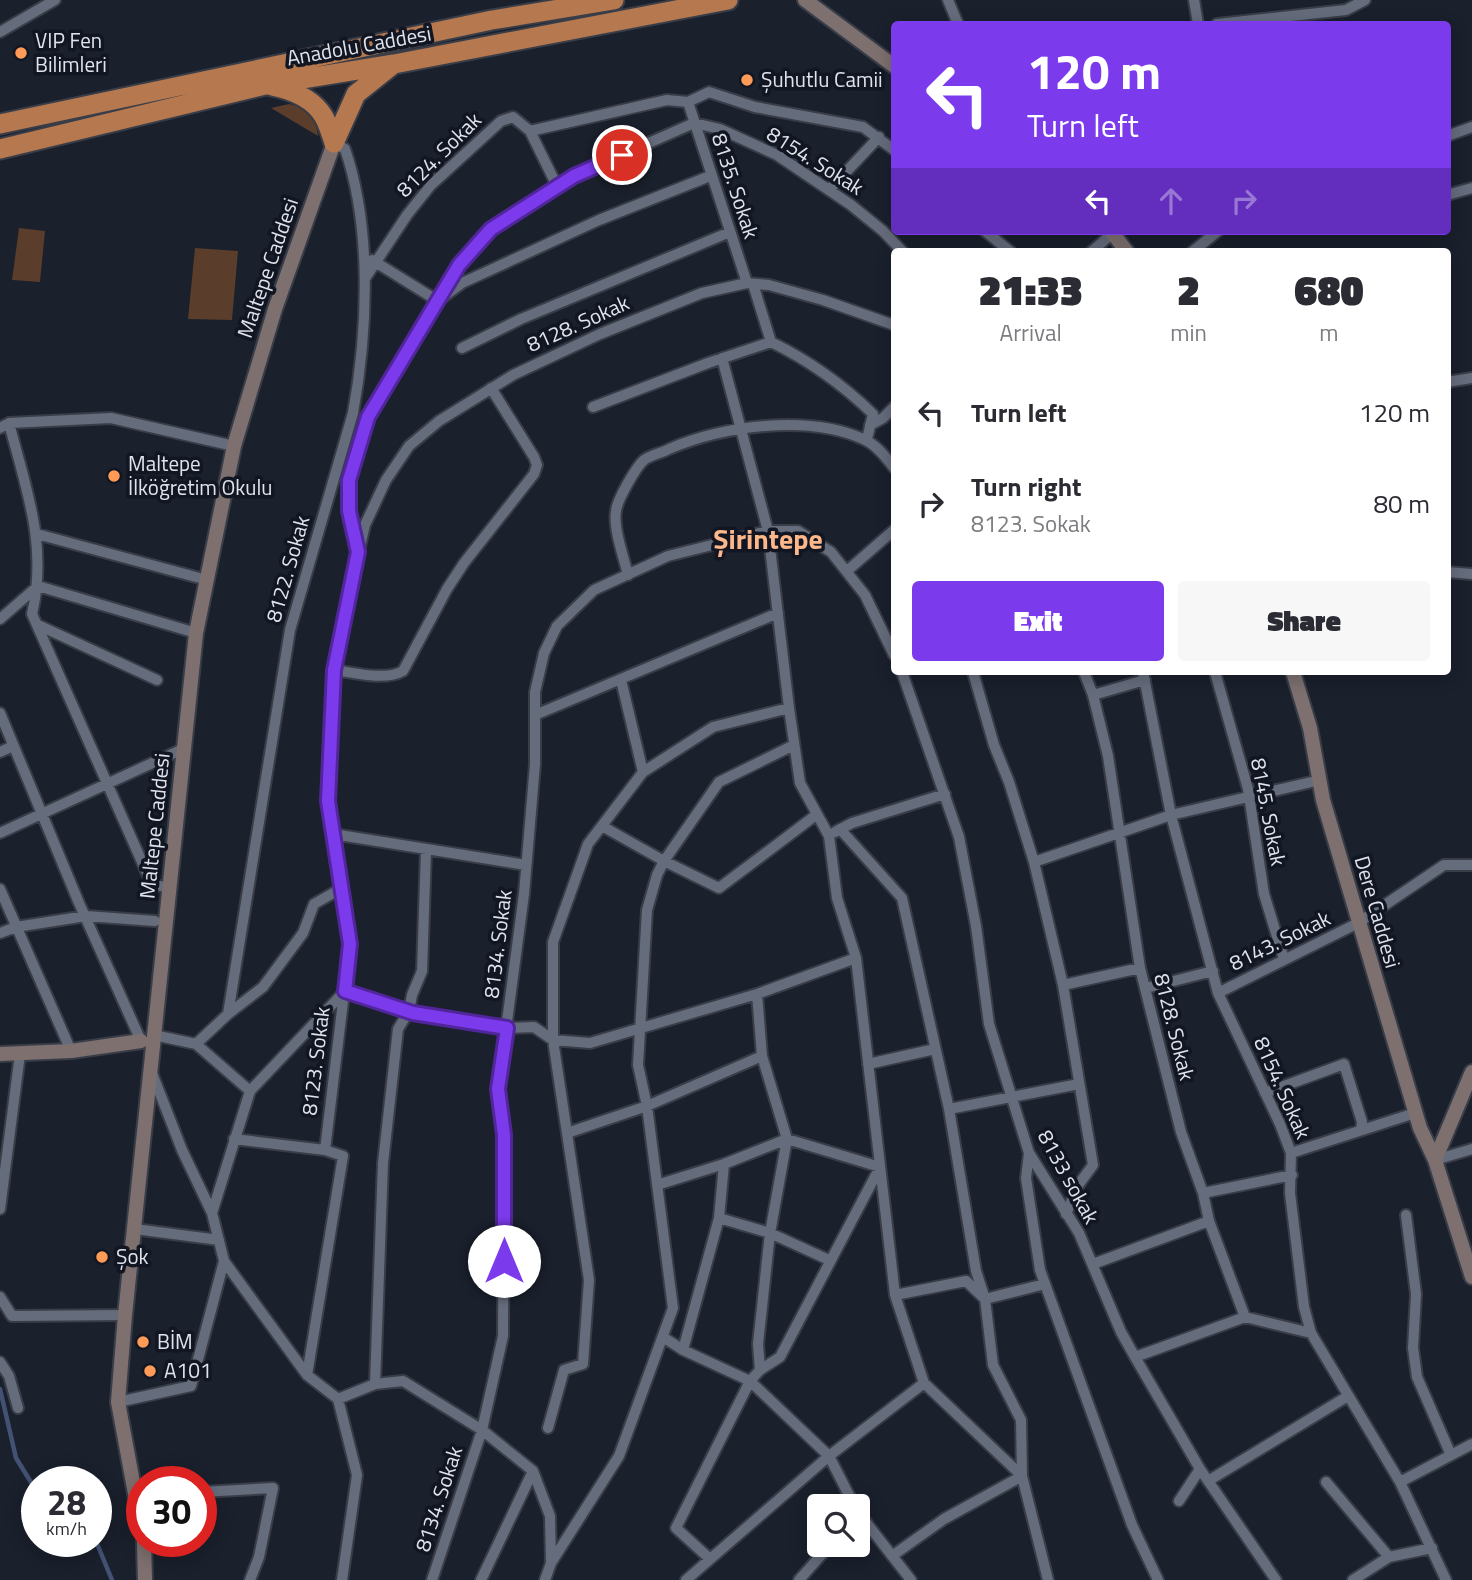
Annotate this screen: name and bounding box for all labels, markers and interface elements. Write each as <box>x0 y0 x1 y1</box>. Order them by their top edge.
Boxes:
street label: Anadolu Caddesi <box>284 17 434 73</box>
place label: VIP Fen Bilimleri <box>35 24 107 80</box>
text: 120 m <box>1027 33 1161 108</box>
marker: VIP Fen Bilimleri <box>13 45 29 61</box>
icon: left <box>912 49 1003 140</box>
place label: Şuhutlu Camii <box>761 63 883 95</box>
marker: Şuhutlu Camii <box>739 72 755 88</box>
text: Turn left <box>1027 101 1139 149</box>
street label: 8124. Sokak <box>388 104 488 204</box>
street label: 8154. Sokak <box>761 118 870 203</box>
pin <box>592 125 652 185</box>
street label: 8135. Sokak <box>704 129 768 243</box>
icon: arrive <box>603 136 641 174</box>
icon: left <box>1079 182 1117 220</box>
icon: ahead <box>1152 182 1190 220</box>
icon: right <box>1225 182 1263 220</box>
street label: Maltepe Caddesi <box>228 193 306 342</box>
text: 21:33 <box>978 257 1083 321</box>
text: 2 <box>1177 257 1200 321</box>
text: 680 <box>1294 257 1364 321</box>
street label: 8128. Sokak <box>521 286 634 360</box>
text: Arrival <box>999 315 1062 350</box>
text: min <box>1170 315 1207 350</box>
text: m <box>1319 315 1339 350</box>
text: Turn left <box>971 393 1066 432</box>
text: 120 m <box>1359 393 1430 432</box>
icon: left <box>912 394 950 432</box>
place label: Maltepe İlköğretim Okulu <box>128 447 273 503</box>
text: Turn right <box>971 467 1082 506</box>
marker: Maltepe İlköğretim Okulu <box>106 468 122 484</box>
text: 80 m <box>1373 484 1430 523</box>
icon: right <box>912 485 950 523</box>
text: 8123. Sokak <box>971 506 1091 541</box>
street label: 8122. Sokak <box>257 512 317 626</box>
district label: Şirintepe <box>713 517 823 560</box>
button: Exit <box>912 581 1164 661</box>
button: Share <box>1178 581 1430 661</box>
street label: Maltepe Caddesi <box>130 751 178 900</box>
street label: 8145. Sokak <box>1243 755 1295 868</box>
street label: Dere Caddesi <box>1347 852 1409 972</box>
street label: 8134. Sokak <box>474 888 520 1000</box>
street label: 8143. Sokak <box>1223 902 1336 978</box>
street label: 8128. Sokak <box>1146 970 1204 1084</box>
street label: 8123. Sokak <box>292 1005 338 1117</box>
street label: 8154. Sokak <box>1246 1031 1320 1144</box>
street label: 8133 sokak <box>1030 1124 1108 1229</box>
position arrow <box>467 1224 541 1298</box>
place label: Şok <box>116 1240 149 1272</box>
marker: Şok <box>94 1249 110 1265</box>
place label: BİM <box>157 1325 193 1357</box>
marker: BİM <box>135 1334 151 1350</box>
place label: A101 <box>164 1354 212 1386</box>
marker: A101 <box>142 1363 158 1379</box>
street label: 8134. Sokak <box>406 1442 470 1556</box>
speed limit sign: 30 <box>126 1466 217 1557</box>
text: 28 <box>47 1475 86 1529</box>
map controls <box>807 1494 870 1557</box>
button: search <box>807 1494 870 1557</box>
text: km/h <box>46 1515 87 1542</box>

